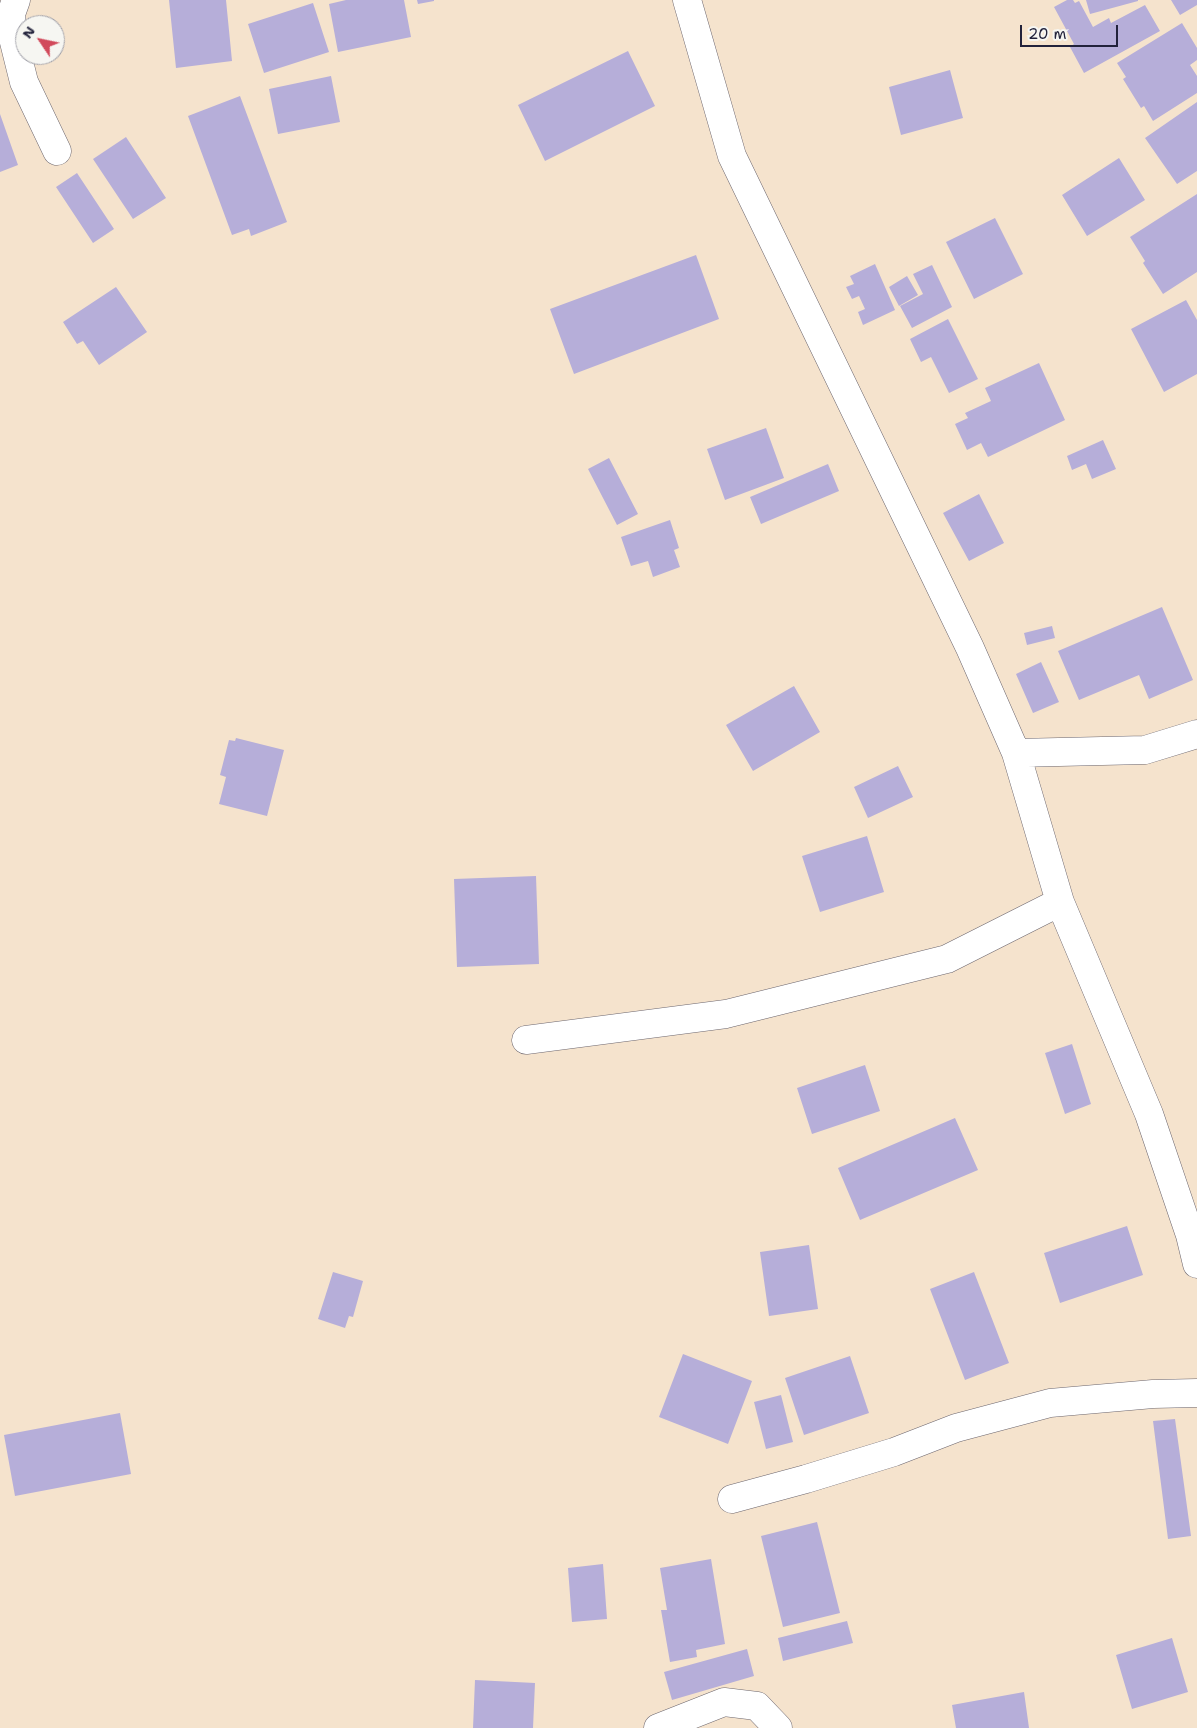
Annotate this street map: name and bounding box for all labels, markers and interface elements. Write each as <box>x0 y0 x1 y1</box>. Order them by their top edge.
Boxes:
north arrow <box>15 15 65 65</box>
scale bar <box>1022 15 1120 47</box>
text: N <box>18 23 39 42</box>
text: 20 m <box>1028 24 1067 44</box>

